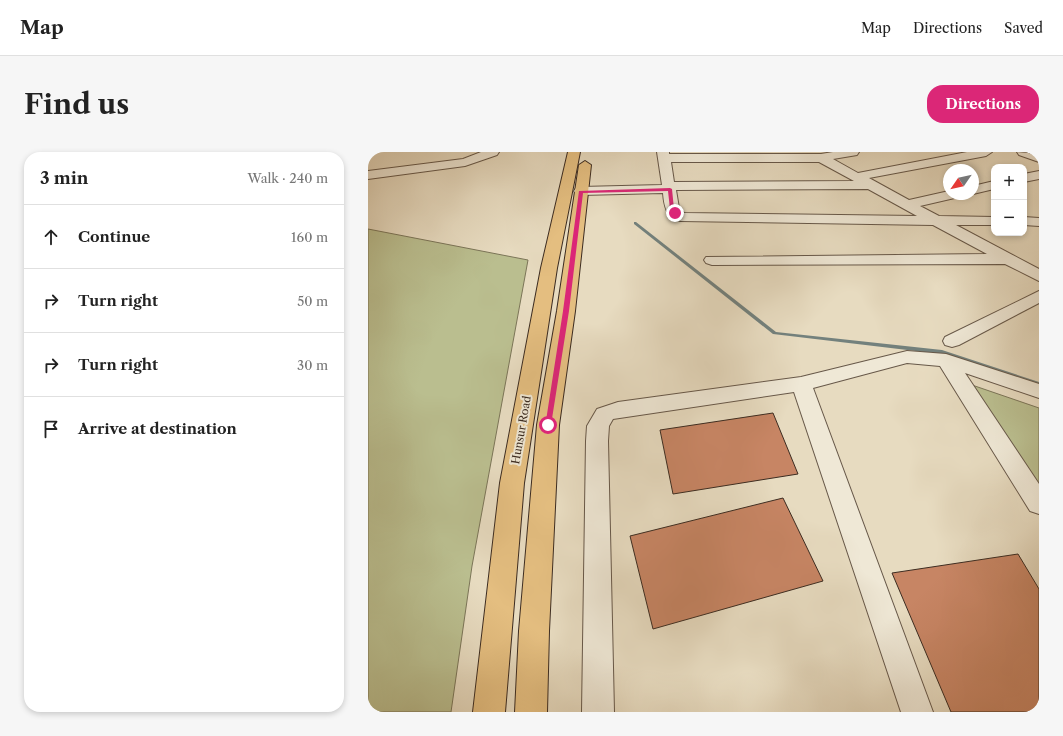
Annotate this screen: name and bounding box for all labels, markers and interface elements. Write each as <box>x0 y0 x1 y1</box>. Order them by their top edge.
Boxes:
text: Map <box>20 16 64 39</box>
text: Map <box>861 19 891 37</box>
text: Directions <box>913 19 982 37</box>
text: Saved <box>1004 19 1043 37</box>
button: Directions <box>927 85 1039 123</box>
text: Find us <box>24 87 129 121</box>
north arrow <box>943 164 979 200</box>
map controls <box>991 164 1027 236</box>
button: + <box>991 164 1027 200</box>
text: 3 min <box>40 168 89 188</box>
text: Walk · 240 m <box>248 170 328 186</box>
button: − <box>991 200 1027 236</box>
route end <box>666 204 684 222</box>
icon: ahead <box>40 226 62 248</box>
text: Continue <box>78 227 150 246</box>
text: 160 m <box>291 229 328 245</box>
icon: right <box>40 290 62 312</box>
text: Turn right <box>78 291 158 310</box>
text: 50 m <box>297 293 328 309</box>
icon: right <box>40 354 62 376</box>
text: Turn right <box>78 355 158 374</box>
text: 30 m <box>297 357 328 373</box>
street label: Hunsur Road <box>508 395 534 465</box>
route start <box>539 416 557 434</box>
icon: arrive <box>40 418 62 440</box>
text: Arrive at destination <box>78 419 237 438</box>

